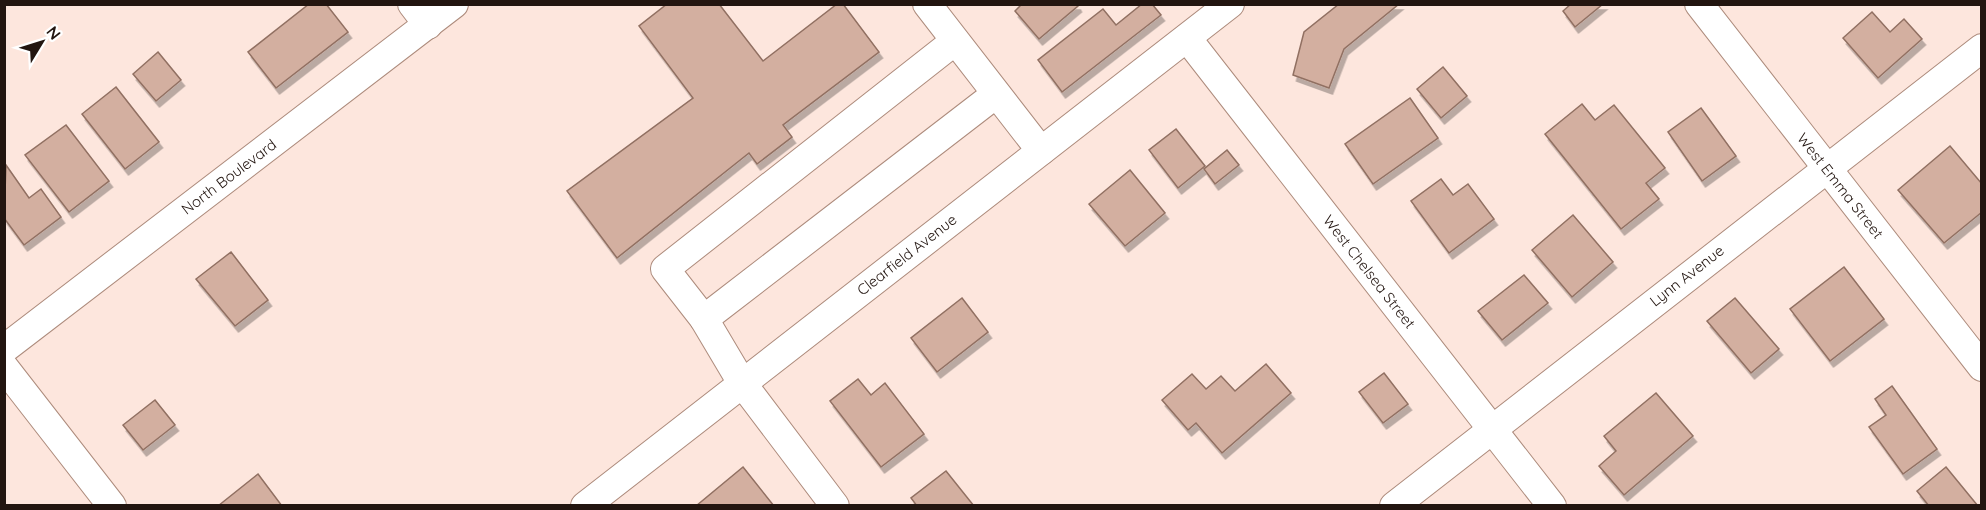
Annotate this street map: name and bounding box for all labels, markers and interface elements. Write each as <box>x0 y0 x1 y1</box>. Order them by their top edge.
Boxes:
north arrow <box>12 12 72 72</box>
text: N <box>42 22 65 44</box>
street label: West Emma Street <box>1793 129 1888 242</box>
street label: North Boulevard <box>177 135 280 219</box>
street label: Clearfield Avenue <box>853 210 960 299</box>
street label: West Chelsea Street <box>1319 211 1420 332</box>
street label: Lynn Avenue <box>1646 241 1728 310</box>

